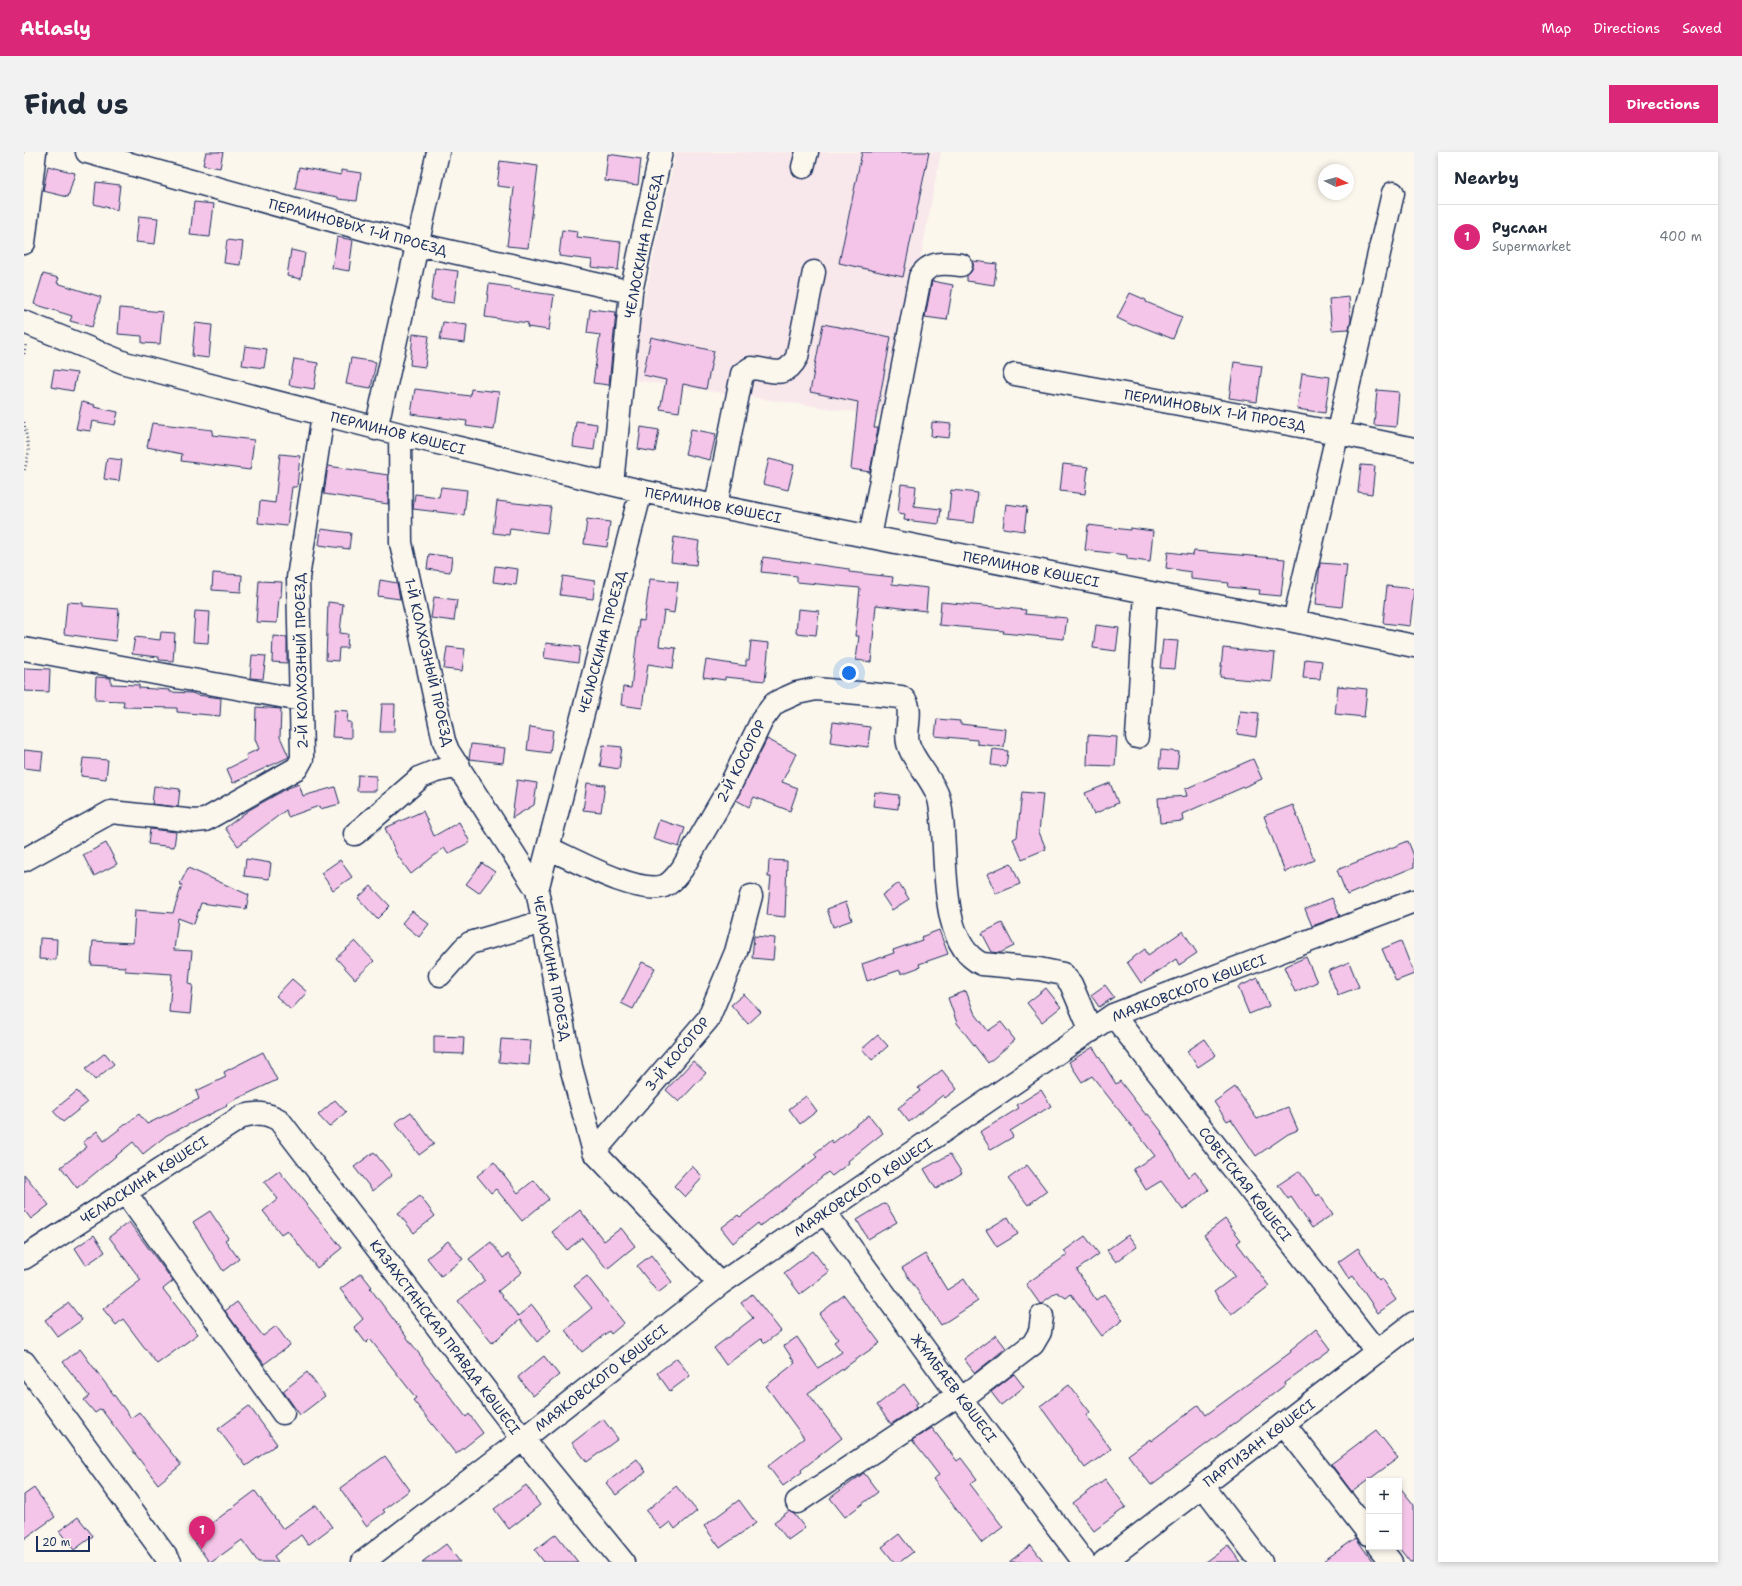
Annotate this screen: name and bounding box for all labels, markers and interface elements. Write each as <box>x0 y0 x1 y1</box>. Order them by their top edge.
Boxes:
text: Atlasly <box>20 16 91 41</box>
text: Map <box>1542 19 1572 37</box>
text: Directions <box>1594 19 1660 37</box>
text: Saved <box>1682 19 1722 37</box>
text: Find us <box>24 85 129 123</box>
button: Directions <box>1609 85 1718 123</box>
north arrow <box>1318 164 1354 200</box>
text: Nearby <box>1454 167 1519 189</box>
street label: ЧЕЛЮСКИНА ПРОЕЗД <box>620 172 666 320</box>
street label: ПЕРМИНОВЫХ 1-Й ПРОЕЗД <box>267 194 450 260</box>
text: Руслан <box>1492 218 1547 238</box>
text: 1 <box>1464 228 1470 245</box>
text: 400 m <box>1659 228 1702 245</box>
text: Supermarket <box>1492 238 1571 255</box>
street label: ПЕРМИНОВЫХ 1-Й ПРОЕЗД <box>1123 385 1308 435</box>
street label: ПЕРМИНОВ КӨШЕСІ <box>328 407 468 459</box>
street label: ПЕРМИНОВ КӨШЕСІ <box>643 483 783 527</box>
street label: ПЕРМИНОВ КӨШЕСІ <box>961 547 1101 591</box>
street label: ЧЕЛЮСКИНА ПРОЕЗД <box>574 568 630 715</box>
street label: 2-Й КОЛХОЗНЫЙ ПРОЕЗД <box>290 573 312 749</box>
street label: 1-Й КОЛХОЗНЫЙ ПРОЕЗД <box>401 576 457 748</box>
your location <box>839 663 859 683</box>
street label: 2-Й КОСОГОР <box>712 717 770 805</box>
street label: ЧЕЛЮСКИНА ПРОЕЗД <box>529 894 575 1042</box>
street label: МАЯКОВСКОГО КӨШЕСІ <box>1109 950 1269 1026</box>
street label: 3-Й КОСОГОР <box>641 1013 713 1095</box>
street label: СОВЕТСКАЯ КӨШЕСІ <box>1195 1123 1295 1245</box>
street label: ЧЕЛЮСКИНА КӨШЕСІ <box>77 1132 212 1228</box>
street label: МАЯКОВСКОГО КӨШЕСІ <box>790 1134 936 1240</box>
street label: КАЗАХСТАНСКАЯ ПРАВДА КӨШЕСІ <box>366 1236 524 1438</box>
street label: МАЯКОВСКОГО КӨШЕСІ <box>531 1320 671 1436</box>
street label: ЖҰМБАЕВ КӨШЕСІ <box>907 1330 1001 1446</box>
street label: ПАРТИЗАН КӨШЕСІ <box>1200 1395 1319 1491</box>
map controls <box>1366 1478 1402 1550</box>
button: + <box>1366 1478 1402 1514</box>
button: − <box>1366 1514 1402 1550</box>
pin: 1 <box>189 1516 215 1549</box>
scale bar <box>36 1534 90 1553</box>
text: 20 m <box>42 1535 70 1550</box>

